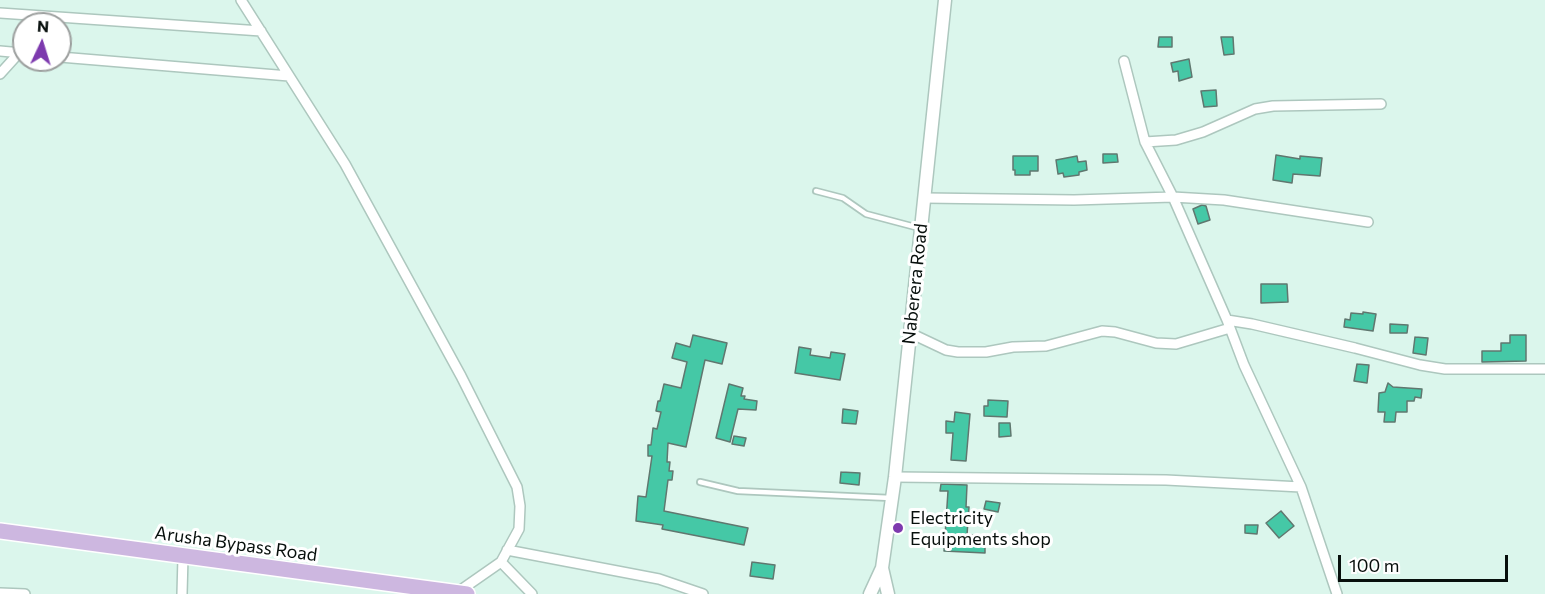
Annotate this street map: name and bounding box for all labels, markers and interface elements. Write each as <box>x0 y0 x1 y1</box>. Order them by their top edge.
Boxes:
north arrow <box>12 12 72 72</box>
text: N <box>37 16 50 35</box>
street label: Naberera Road <box>898 222 932 346</box>
place label: Electricity Equipments shop <box>910 507 1051 550</box>
marker: Electricity Equipments shop <box>891 521 905 535</box>
street label: Arusha Bypass Road <box>153 522 319 566</box>
scale bar <box>1341 543 1510 581</box>
text: 100 m <box>1349 554 1399 576</box>

